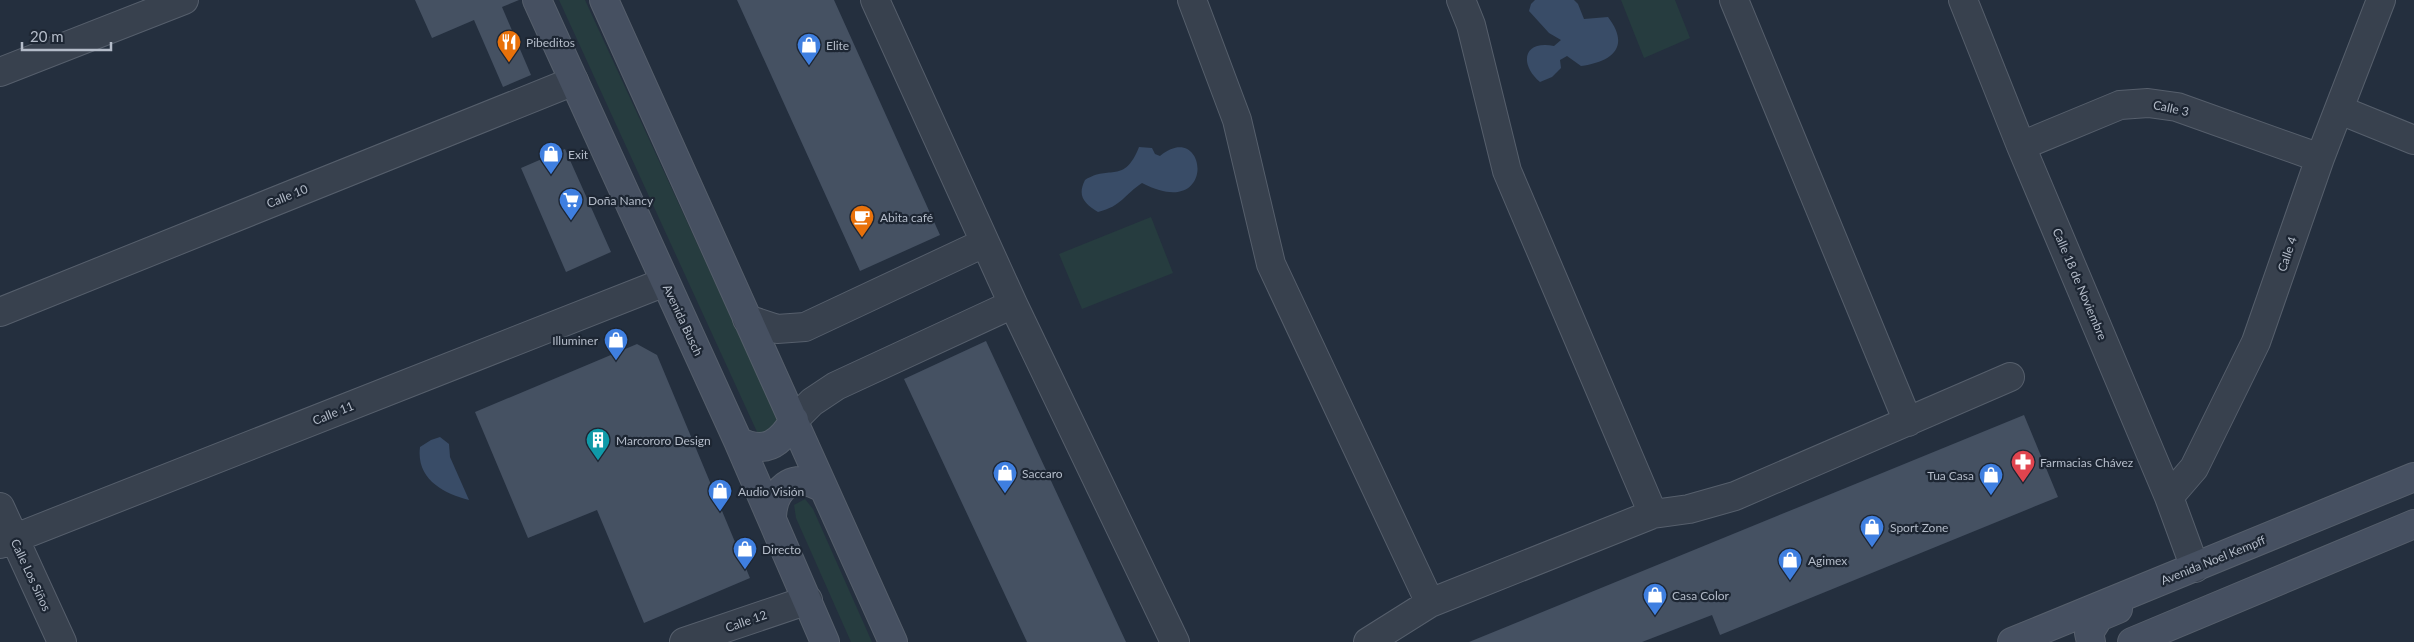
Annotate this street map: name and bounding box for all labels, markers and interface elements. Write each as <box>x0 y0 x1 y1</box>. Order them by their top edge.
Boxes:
scale bar <box>22 20 111 52</box>
text: 20 m <box>30 27 64 45</box>
restaurant icon: Pibeditos <box>496 29 522 63</box>
shop icon: Elite <box>796 32 822 66</box>
place label: Pibeditos <box>526 35 575 50</box>
place label: Elite <box>826 38 849 53</box>
street label: Calle 3 <box>2152 97 2190 119</box>
shop icon: Exit <box>538 141 564 175</box>
place label: Exit <box>568 147 589 162</box>
street label: Calle 10 <box>264 181 310 211</box>
supermarket icon: Doña Nancy <box>558 187 584 221</box>
place label: Doña Nancy <box>588 193 654 208</box>
cafe icon: Abita café <box>849 204 875 238</box>
place label: Abita café <box>880 210 933 225</box>
street label: Calle 18 de Noviembre <box>2050 226 2110 342</box>
street label: Calle 4 <box>2274 234 2300 273</box>
street label: Avenida Busch <box>660 282 706 358</box>
shop icon: Illuminer <box>603 327 629 361</box>
place label: Illuminer <box>552 333 599 348</box>
street label: Calle 11 <box>310 398 356 428</box>
building icon: Marcororo Design <box>585 427 611 461</box>
place label: Marcororo Design <box>616 433 711 448</box>
pharmacy icon: Farmacias Chávez <box>2010 449 2036 483</box>
place label: Farmacias Chávez <box>2040 455 2134 470</box>
shop icon: Saccaro <box>992 460 1018 494</box>
shop icon: Tua Casa <box>1978 462 2004 496</box>
place label: Saccaro <box>1022 466 1063 481</box>
place label: Tua Casa <box>1927 468 1974 483</box>
shop icon: Audio Visión <box>707 478 733 512</box>
place label: Audio Visión <box>738 484 804 499</box>
shop icon: Sport Zone <box>1859 514 1885 548</box>
place label: Sport Zone <box>1890 520 1948 535</box>
street label: Avenida Noel Kempff <box>2158 532 2268 588</box>
shop icon: Directo <box>732 536 758 570</box>
street label: Calle Los Siños <box>8 537 54 613</box>
place label: Directo <box>762 542 801 557</box>
shop icon: Agimex <box>1777 547 1803 581</box>
place label: Agimex <box>1808 553 1847 568</box>
shop icon: Casa Color <box>1642 582 1668 616</box>
place label: Casa Color <box>1672 588 1730 603</box>
street label: Calle 12 <box>723 607 769 635</box>

